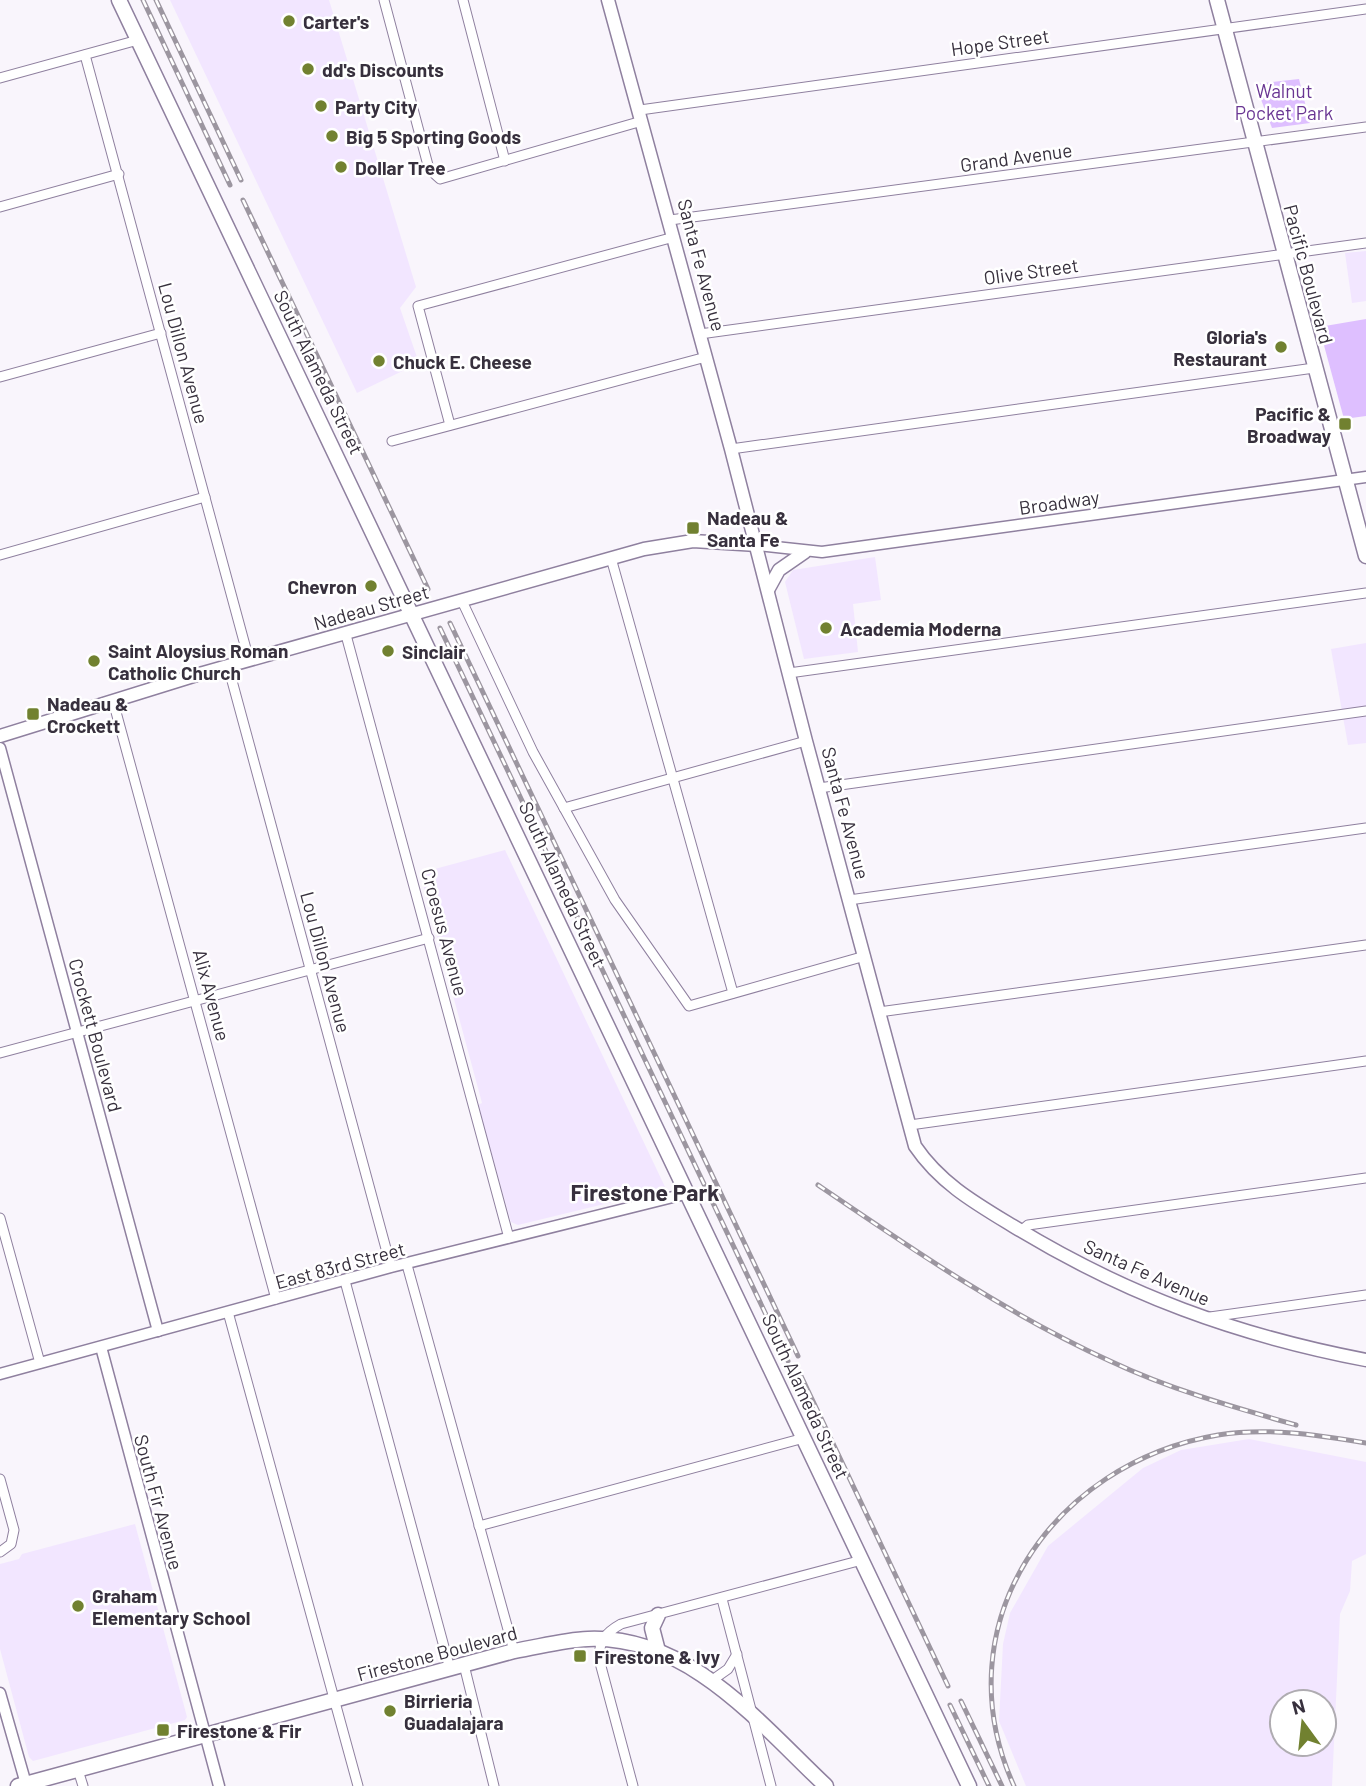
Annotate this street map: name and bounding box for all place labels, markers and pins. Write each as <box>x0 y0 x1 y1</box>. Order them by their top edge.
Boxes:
place label: Carter's <box>303 10 369 33</box>
marker: Carter's <box>281 13 297 29</box>
place label: dd's Discounts <box>322 58 444 81</box>
marker: dd's Discounts <box>300 61 316 77</box>
place label: Party City <box>335 95 418 118</box>
marker: Party City <box>313 98 329 114</box>
place label: Big 5 Sporting Goods <box>346 125 521 148</box>
marker: Big 5 Sporting Goods <box>324 128 340 144</box>
place label: Dollar Tree <box>355 156 446 179</box>
marker: Dollar Tree <box>333 159 349 175</box>
place label: Gloria's Restaurant <box>1173 325 1267 370</box>
marker: Gloria's Restaurant <box>1273 339 1289 355</box>
place label: Chuck E. Cheese <box>393 350 532 373</box>
marker: Chuck E. Cheese <box>371 353 387 369</box>
place label: Pacific & Broadway <box>1247 402 1331 447</box>
marker: Pacific & Broadway <box>1337 416 1353 432</box>
place label: Nadeau & Santa Fe <box>707 506 788 551</box>
marker: Nadeau & Santa Fe <box>685 520 701 536</box>
place label: Chevron <box>287 575 357 598</box>
marker: Chevron <box>363 578 379 594</box>
place label: Academia Moderna <box>840 617 1001 640</box>
marker: Academia Moderna <box>818 620 834 636</box>
place label: Saint Aloysius Roman Catholic Church <box>108 639 288 684</box>
place label: Sinclair <box>402 640 466 663</box>
marker: Sinclair <box>380 643 396 659</box>
marker: Saint Aloysius Roman Catholic Church <box>86 653 102 669</box>
place label: Nadeau & Crockett <box>47 692 128 737</box>
marker: Nadeau & Crockett <box>25 706 41 722</box>
place label: Graham Elementary School <box>92 1584 250 1629</box>
marker: Graham Elementary School <box>70 1598 86 1614</box>
place label: Firestone & Ivy <box>594 1645 721 1668</box>
marker: Firestone & Ivy <box>572 1648 588 1664</box>
place label: Birrieria Guadalajara <box>404 1689 504 1734</box>
marker: Birrieria Guadalajara <box>382 1703 398 1719</box>
place label: Firestone & Fir <box>177 1719 302 1742</box>
marker: Firestone & Fir <box>155 1722 171 1738</box>

